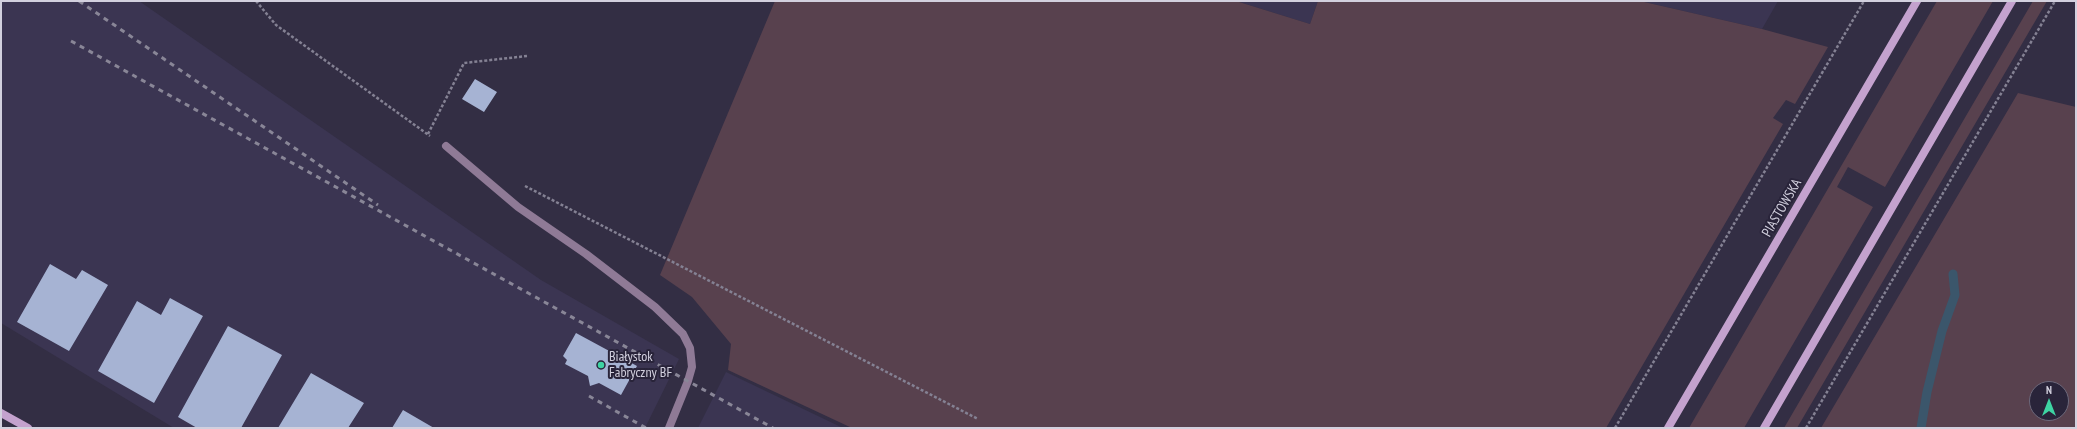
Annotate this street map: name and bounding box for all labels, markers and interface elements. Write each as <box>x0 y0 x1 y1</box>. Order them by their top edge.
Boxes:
street label: PIASTOWSKA <box>1759 176 1805 240</box>
place label: Białystok Fabryczny BF <box>609 349 672 382</box>
marker: Białystok Fabryczny BF <box>596 360 606 370</box>
north arrow <box>2029 381 2069 421</box>
text: N <box>2046 383 2052 397</box>

